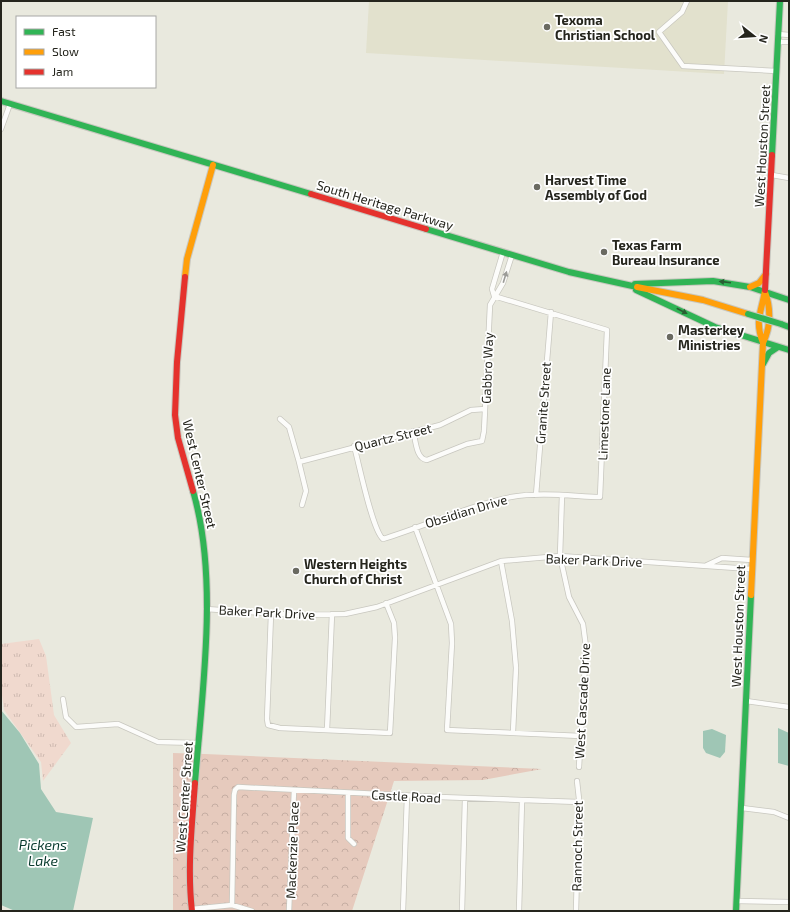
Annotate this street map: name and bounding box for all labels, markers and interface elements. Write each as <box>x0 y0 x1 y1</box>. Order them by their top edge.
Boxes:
place label: Texoma Christian School <box>555 12 656 43</box>
legend <box>16 16 156 88</box>
north arrow <box>734 16 774 56</box>
marker: Texoma Christian School <box>542 22 552 32</box>
text: Fast <box>52 24 76 38</box>
text: N <box>757 33 771 45</box>
text: Slow <box>52 44 79 58</box>
text: Jam <box>52 64 73 78</box>
street label: West Houston Street <box>751 84 773 208</box>
place label: Harvest Time Assembly of God <box>545 172 647 203</box>
street label: South Heritage Parkway <box>315 177 455 233</box>
marker: Harvest Time Assembly of God <box>532 182 542 192</box>
place label: Texas Farm Bureau Insurance <box>612 237 720 268</box>
marker: Texas Farm Bureau Insurance <box>599 247 609 257</box>
one-way arrow <box>502 270 508 282</box>
one-way arrow <box>719 279 731 286</box>
one-way arrow <box>676 308 687 314</box>
place label: Masterkey Ministries <box>678 322 745 353</box>
street label: Gabbro Way <box>478 332 496 404</box>
marker: Masterkey Ministries <box>665 332 675 342</box>
street label: Granite Street <box>532 361 554 445</box>
street label: Limestone Lane <box>594 367 614 461</box>
street label: West Center Street <box>180 418 220 530</box>
street label: Quartz Street <box>353 420 433 454</box>
street label: Obsidian Drive <box>423 491 509 531</box>
street label: Baker Park Drive <box>545 550 643 570</box>
place label: Western Heights Church of Christ <box>304 556 407 587</box>
street label: West Houston Street <box>728 564 748 688</box>
marker: Western Heights Church of Christ <box>291 566 301 576</box>
street label: Baker Park Drive <box>218 601 316 623</box>
street label: West Cascade Drive <box>571 642 593 760</box>
street label: West Center Street <box>172 741 196 853</box>
street label: Castle Road <box>371 786 441 806</box>
street label: Mackenzie Place <box>282 801 302 899</box>
street label: Rannoch Street <box>568 801 586 891</box>
water label: Pickens Lake <box>19 836 67 869</box>

